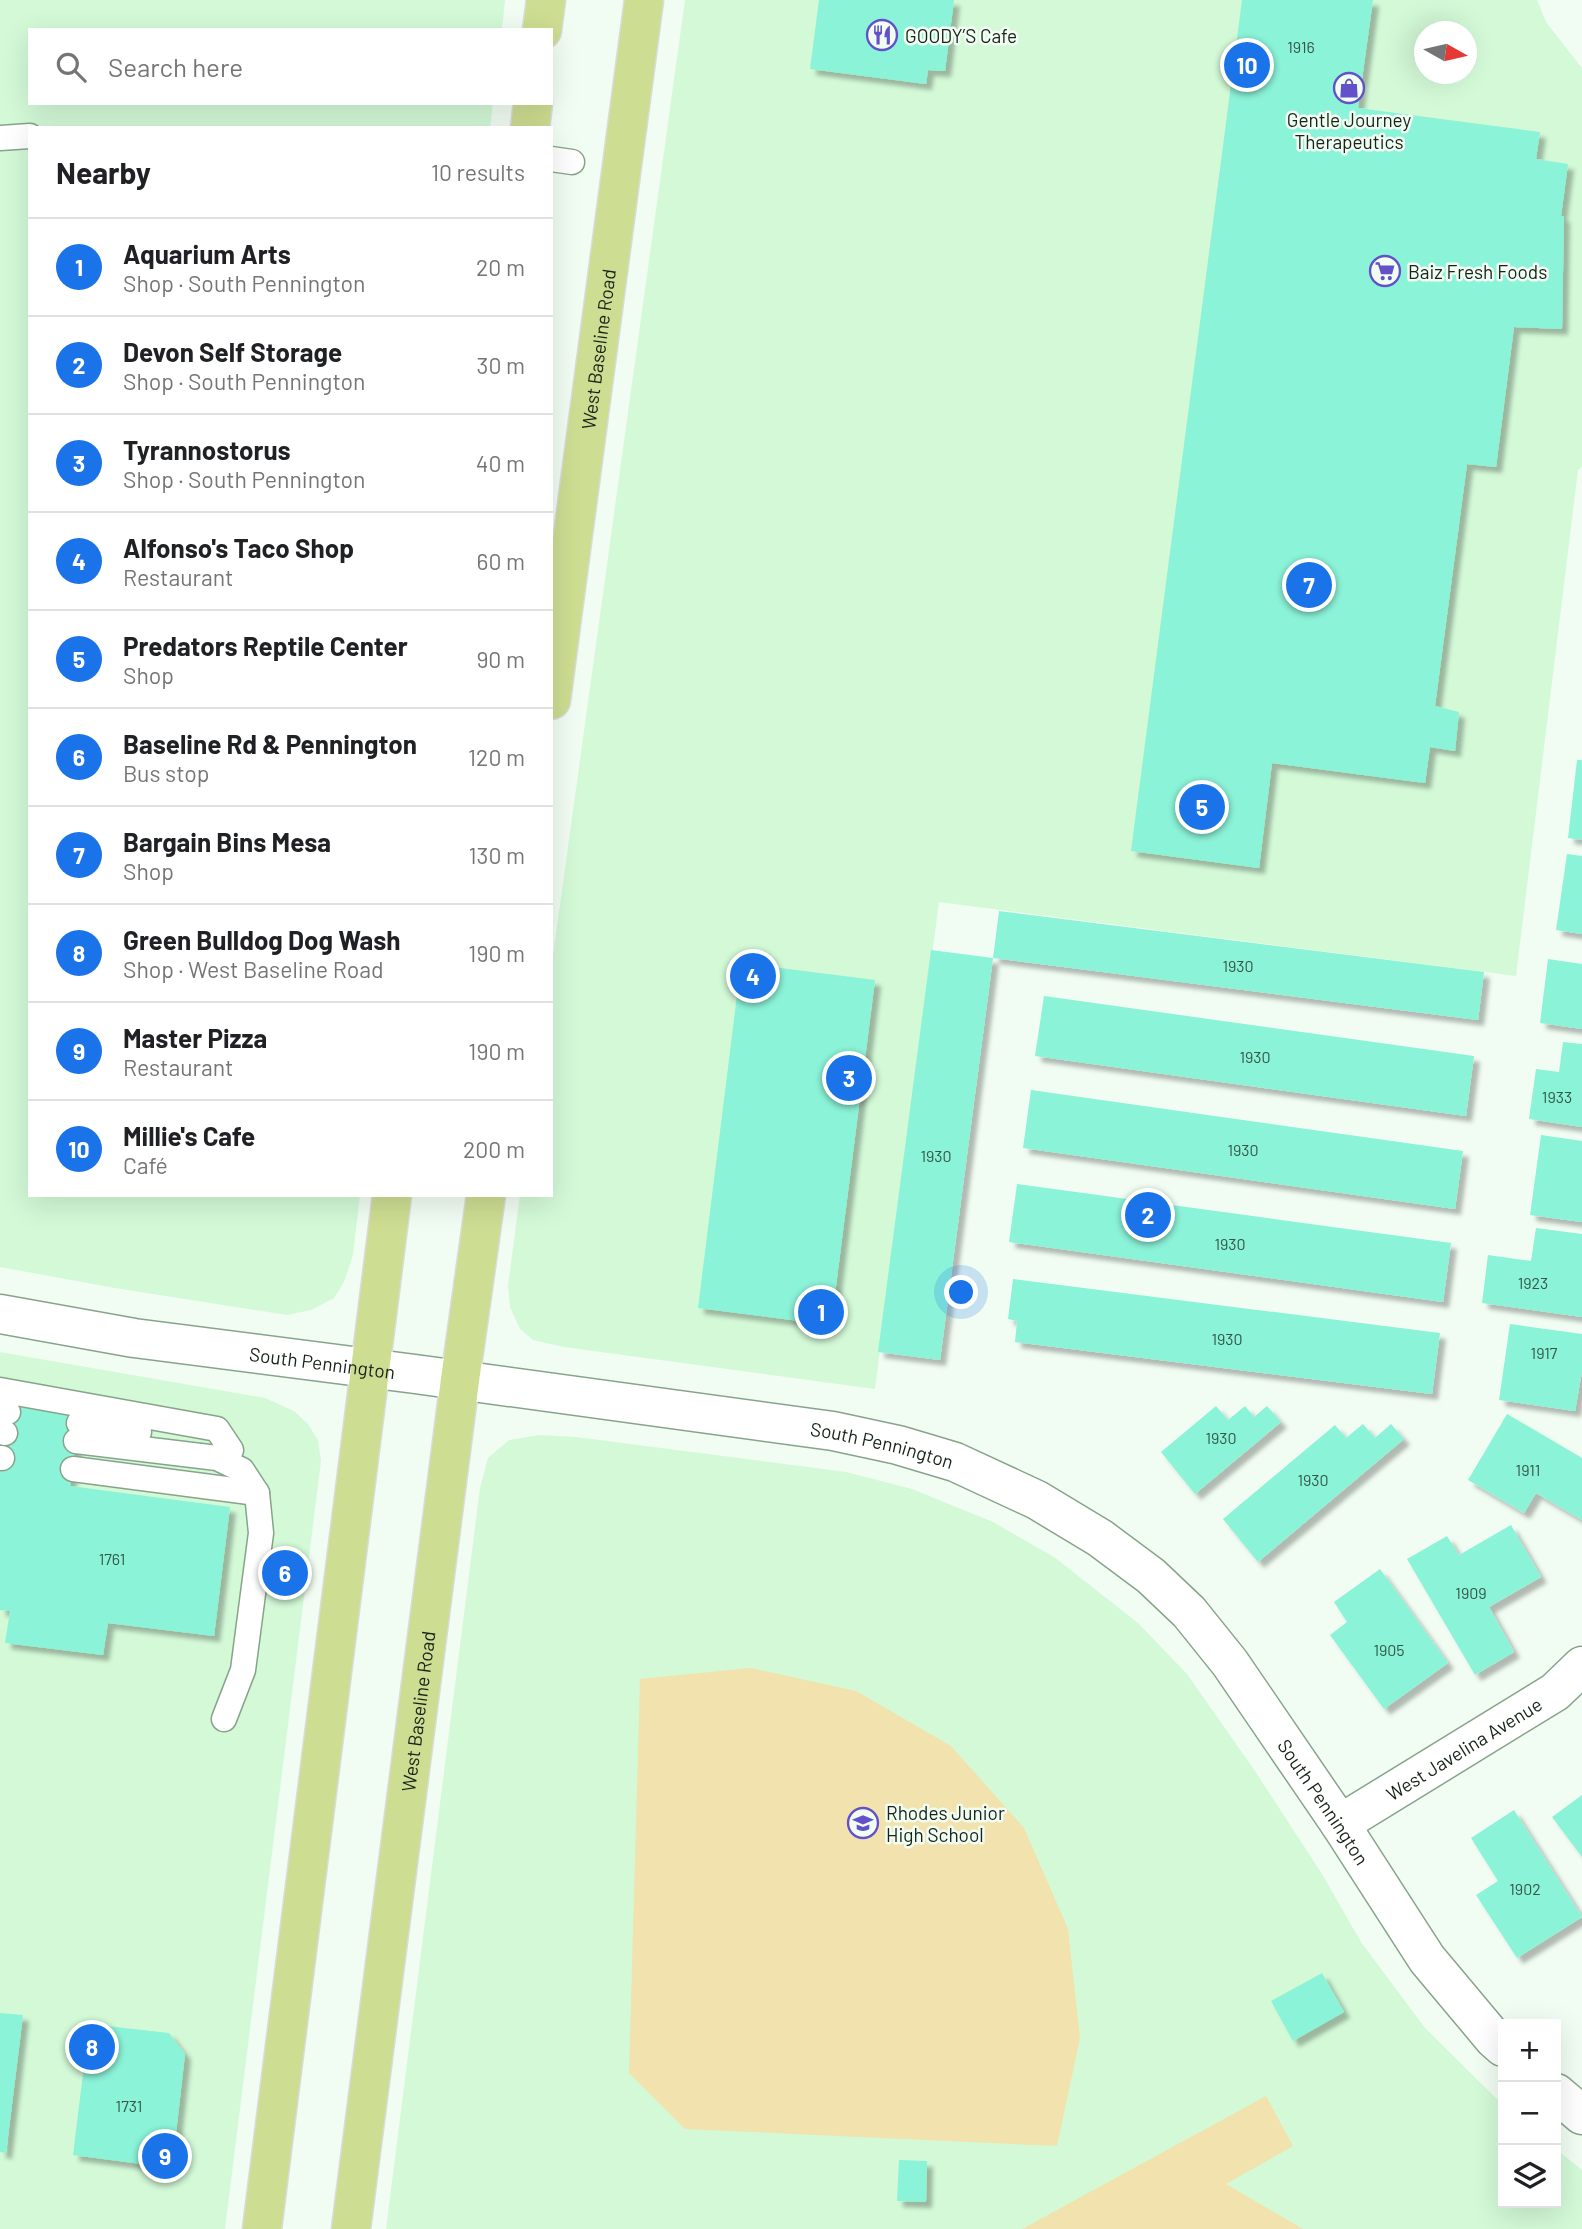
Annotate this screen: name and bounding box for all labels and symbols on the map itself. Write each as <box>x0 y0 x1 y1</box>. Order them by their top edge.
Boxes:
restaurant icon: GOODY’S Cafe <box>865 18 899 52</box>
north arrow <box>1414 21 1477 84</box>
place label: GOODY’S Cafe <box>905 24 1017 47</box>
house number: 1916 <box>1287 37 1315 56</box>
pin: 10 <box>1224 39 1270 91</box>
shop icon: Gentle Journey Therapeutics <box>1332 71 1366 105</box>
place label: Gentle Journey Therapeutics <box>1287 108 1411 153</box>
supermarket icon: Baiz Fresh Foods <box>1368 254 1402 288</box>
place label: Baiz Fresh Foods <box>1408 260 1547 283</box>
street label: West Baseline Road <box>576 267 620 431</box>
pin: 7 <box>1286 559 1332 611</box>
pin: 5 <box>1179 781 1225 833</box>
pin: 4 <box>730 950 776 1002</box>
house number: 1930 <box>1222 956 1254 975</box>
house number: 1930 <box>1239 1047 1271 1066</box>
pin: 3 <box>826 1052 872 1104</box>
house number: 1933 <box>1542 1087 1572 1106</box>
house number: 1930 <box>1227 1140 1259 1159</box>
house number: 1930 <box>920 1146 952 1165</box>
pin: 2 <box>1125 1189 1171 1241</box>
house number: 1930 <box>1214 1234 1246 1253</box>
house number: 1923 <box>1518 1273 1548 1292</box>
your location <box>944 1275 978 1309</box>
pin: 1 <box>798 1286 844 1338</box>
house number: 1930 <box>1211 1329 1243 1348</box>
street label: South Pennington <box>248 1341 397 1383</box>
house number: 1917 <box>1531 1343 1558 1362</box>
street label: South Pennington <box>809 1417 956 1472</box>
house number: 1930 <box>1205 1428 1237 1447</box>
house number: 1911 <box>1516 1460 1540 1479</box>
house number: 1930 <box>1297 1470 1329 1489</box>
pin: 6 <box>262 1547 308 1599</box>
house number: 1761 <box>99 1549 125 1568</box>
house number: 1909 <box>1455 1583 1487 1602</box>
street label: West Baseline Road <box>396 1630 439 1793</box>
house number: 1905 <box>1373 1640 1405 1659</box>
street label: West Javelina Avenue <box>1382 1692 1546 1805</box>
street label: South Pennington <box>1274 1734 1374 1869</box>
place label: Rhodes Junior High School <box>886 1801 1005 1846</box>
school or university icon: Rhodes Junior High School <box>846 1806 880 1840</box>
house number: 1902 <box>1509 1879 1541 1898</box>
pin: 8 <box>69 2021 115 2073</box>
house number: 1731 <box>116 2096 142 2115</box>
pin: 9 <box>142 2130 188 2182</box>

